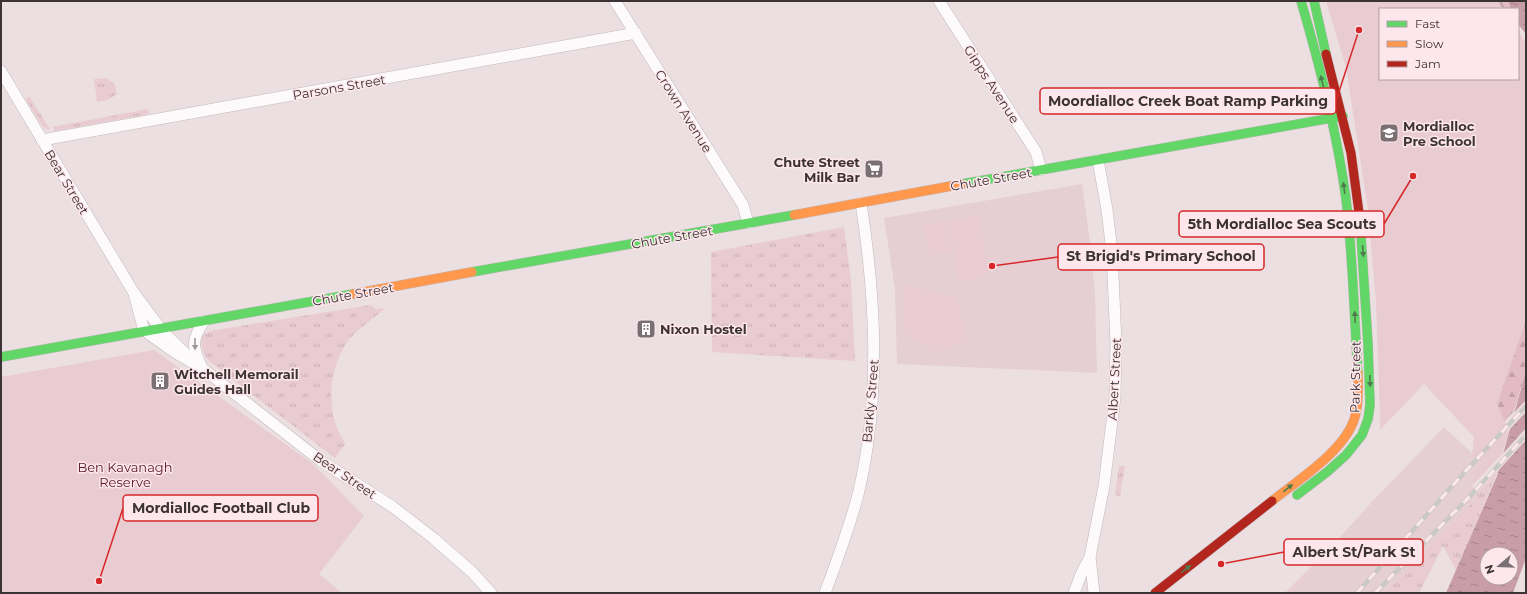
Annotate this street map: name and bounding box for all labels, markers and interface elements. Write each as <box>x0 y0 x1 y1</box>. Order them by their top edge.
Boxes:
legend <box>1379 8 1519 80</box>
text: Fast <box>1415 16 1440 31</box>
text: Slow <box>1415 36 1444 51</box>
street label: Gipps Avenue <box>961 42 1023 126</box>
text: Jam <box>1414 56 1441 71</box>
street label: Crown Avenue <box>652 67 716 156</box>
street label: Parsons Street <box>291 71 387 103</box>
one-way arrow <box>1319 74 1325 86</box>
callout: Moordialloc Creek Boat Ramp Parking <box>1040 88 1336 114</box>
text: Moordialloc Creek Boat Ramp Parking <box>1048 92 1328 110</box>
place label: Mordialloc Pre School <box>1403 118 1476 149</box>
school or university icon: Mordialloc Pre School <box>1378 122 1400 144</box>
street label: Bear Street <box>41 147 93 217</box>
place label: Chute Street Milk Bar <box>774 154 860 185</box>
supermarket icon: Chute Street Milk Bar <box>863 158 885 180</box>
street label: Chute Street <box>949 164 1033 194</box>
one-way arrow <box>1341 182 1347 194</box>
callout: 5th Mordialloc Sea Scouts <box>1179 211 1384 237</box>
text: 5th Mordialloc Sea Scouts <box>1188 215 1377 233</box>
street label: Chute Street <box>630 222 714 252</box>
callout: St Brigid's Primary School <box>1058 244 1264 270</box>
one-way arrow <box>1360 245 1367 257</box>
text: St Brigid's Primary School <box>1066 247 1256 265</box>
street label: Chute Street <box>311 279 395 309</box>
one-way arrow <box>1352 310 1358 323</box>
building icon: Nixon Hostel <box>635 318 657 340</box>
place label: Nixon Hostel <box>660 321 747 337</box>
street label: Albert Street <box>1104 337 1124 421</box>
one-way arrow <box>192 338 198 351</box>
street label: Park Street <box>1346 341 1364 413</box>
street label: Barkly Street <box>858 359 882 443</box>
place label: Witchell Memorail Guides Hall <box>174 366 299 397</box>
building icon: Witchell Memorail Guides Hall <box>149 370 171 392</box>
one-way arrow <box>1366 375 1373 387</box>
street label: Bear Street <box>310 448 380 502</box>
park label: Ben Kavanagh Reserve <box>77 459 173 490</box>
one-way arrow <box>1282 484 1293 492</box>
callout: Mordialloc Football Club <box>123 495 318 521</box>
text: Mordialloc Football Club <box>132 499 310 517</box>
callout: Albert St/Park St <box>1284 539 1423 565</box>
text: Albert St/Park St <box>1291 543 1416 561</box>
north arrow <box>1479 546 1519 586</box>
text: N <box>1481 563 1498 576</box>
one-way arrow <box>1181 565 1192 574</box>

